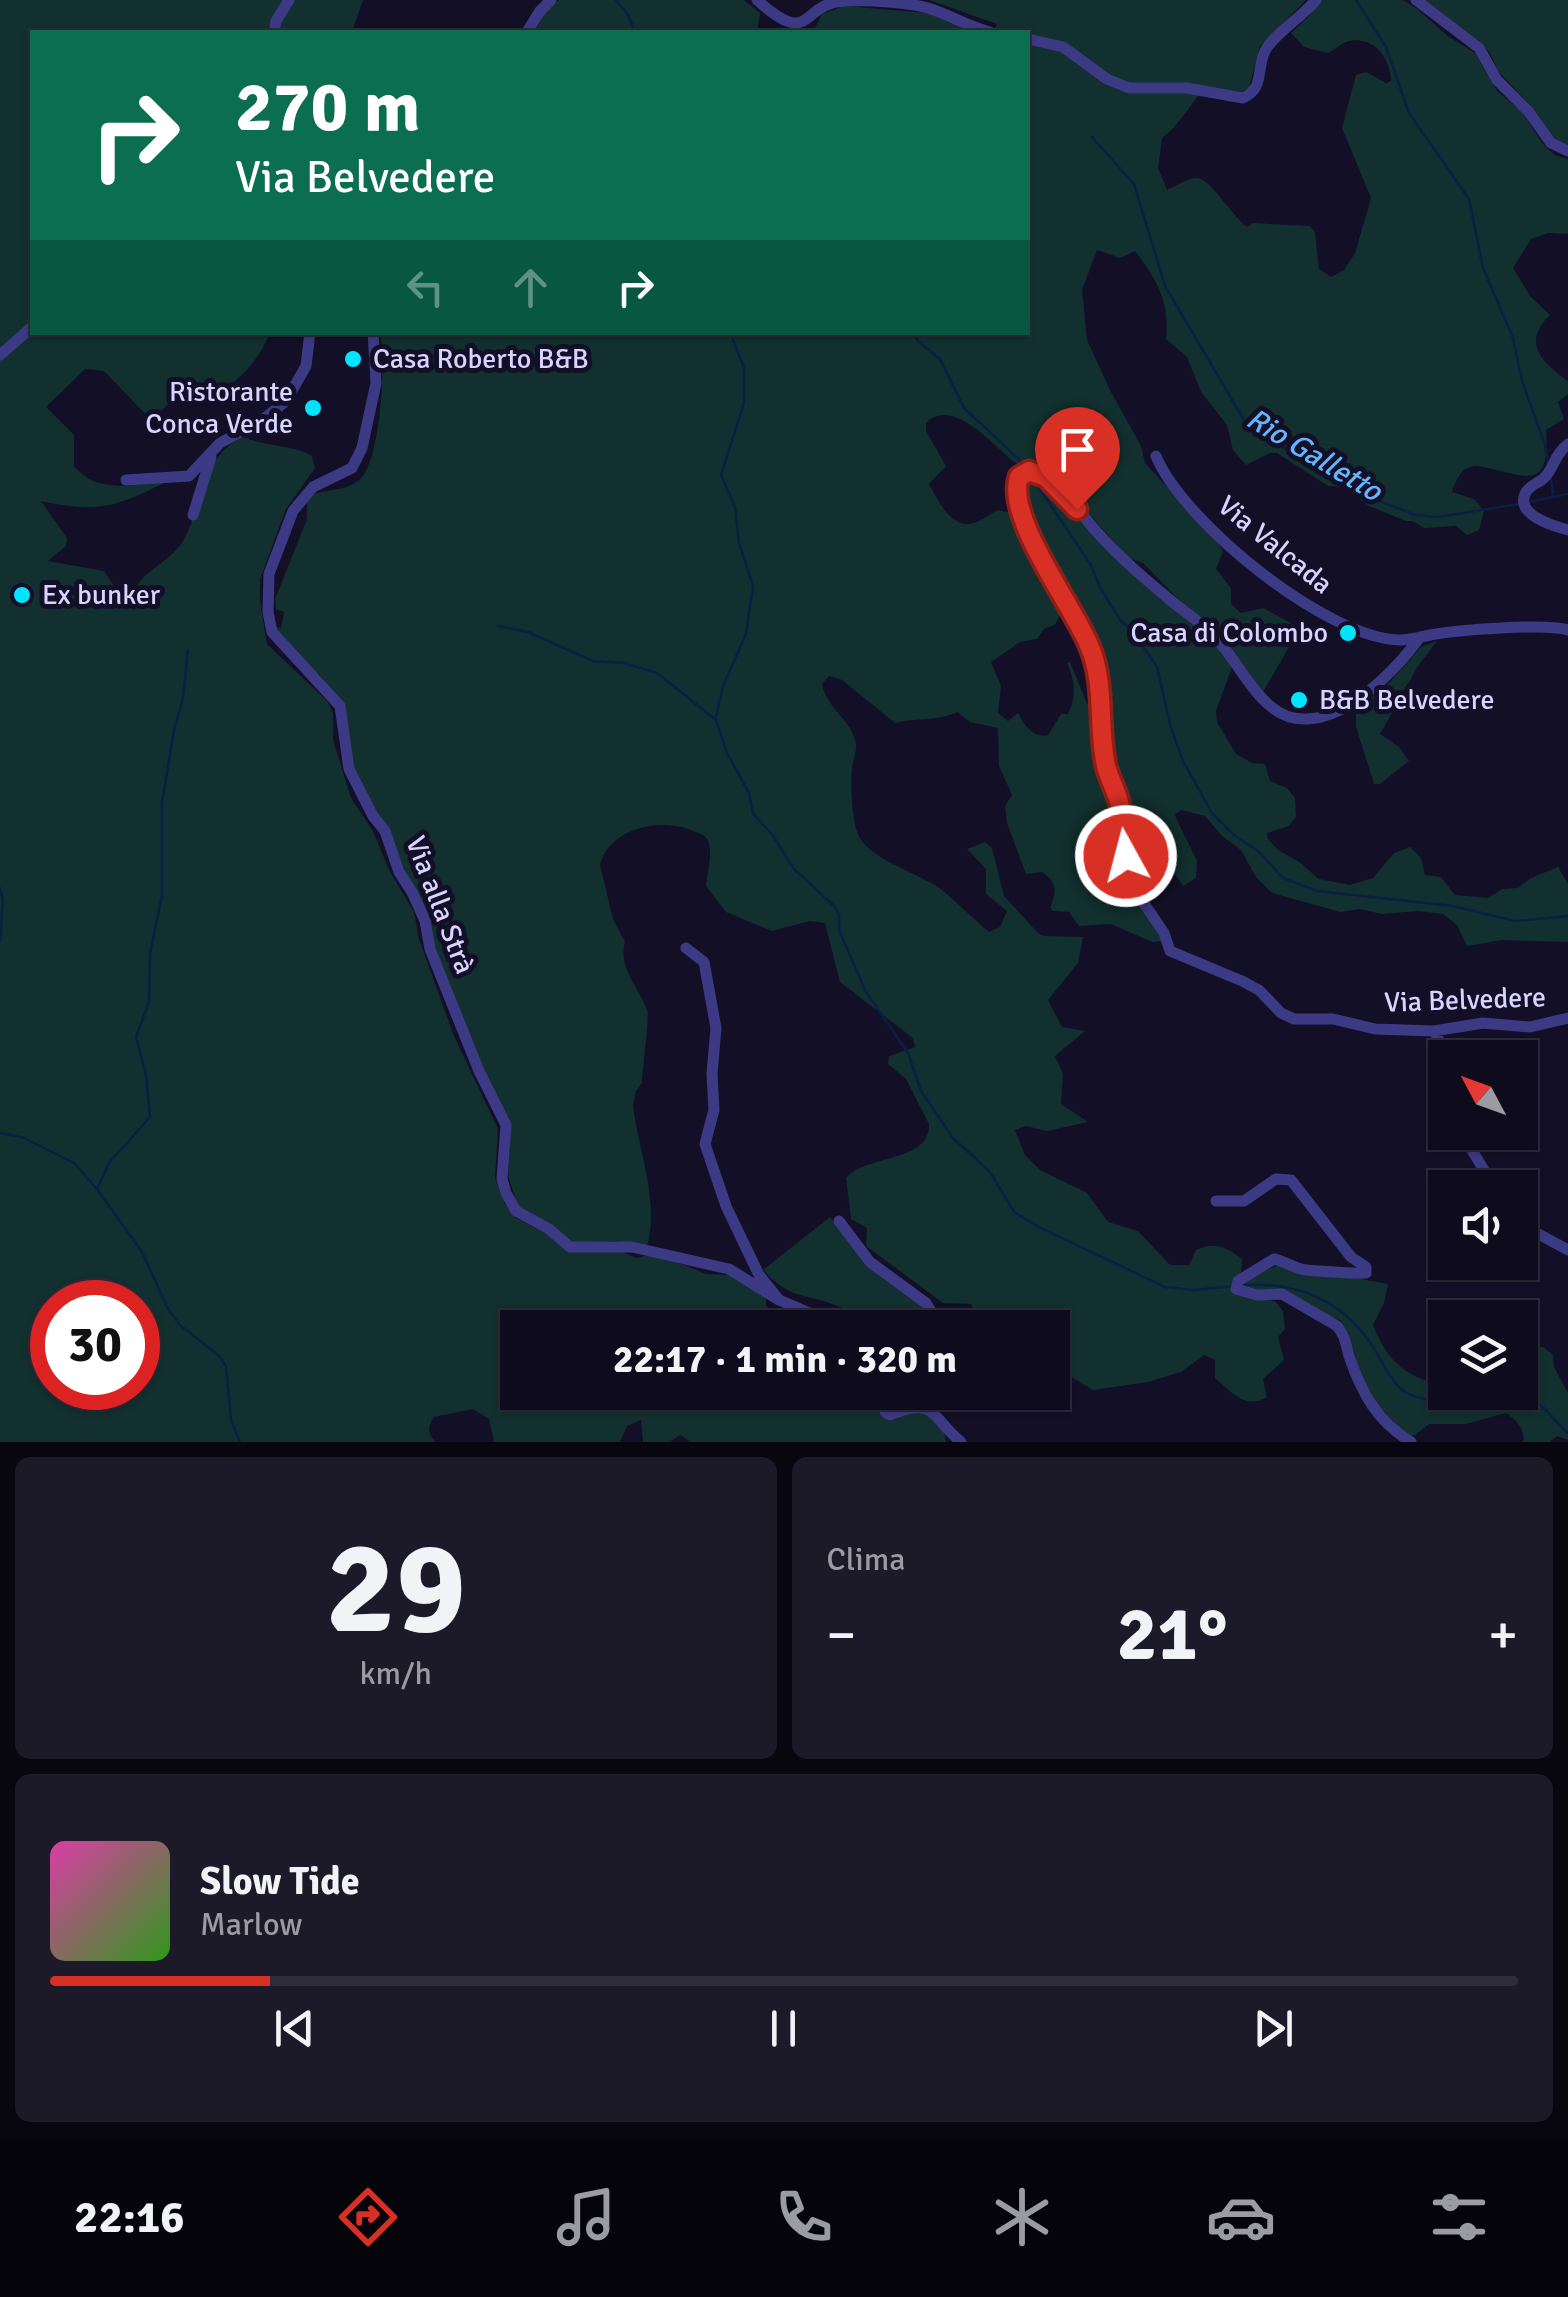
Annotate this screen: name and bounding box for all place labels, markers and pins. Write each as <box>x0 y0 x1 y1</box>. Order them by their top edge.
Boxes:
place label: Casa Roberto B&B <box>373 342 589 376</box>
marker: Casa Roberto B&B <box>342 348 364 370</box>
place label: Ristorante Conca Verde <box>145 375 293 441</box>
marker: Ristorante Conca Verde <box>302 397 324 419</box>
pin <box>1035 407 1120 510</box>
place label: Ex bunker <box>42 578 161 612</box>
marker: Ex bunker <box>11 584 33 606</box>
place label: Casa di Colombo <box>1131 616 1328 650</box>
marker: Casa di Colombo <box>1337 622 1359 644</box>
place label: B&B Belvedere <box>1319 683 1494 717</box>
marker: B&B Belvedere <box>1288 689 1310 711</box>

